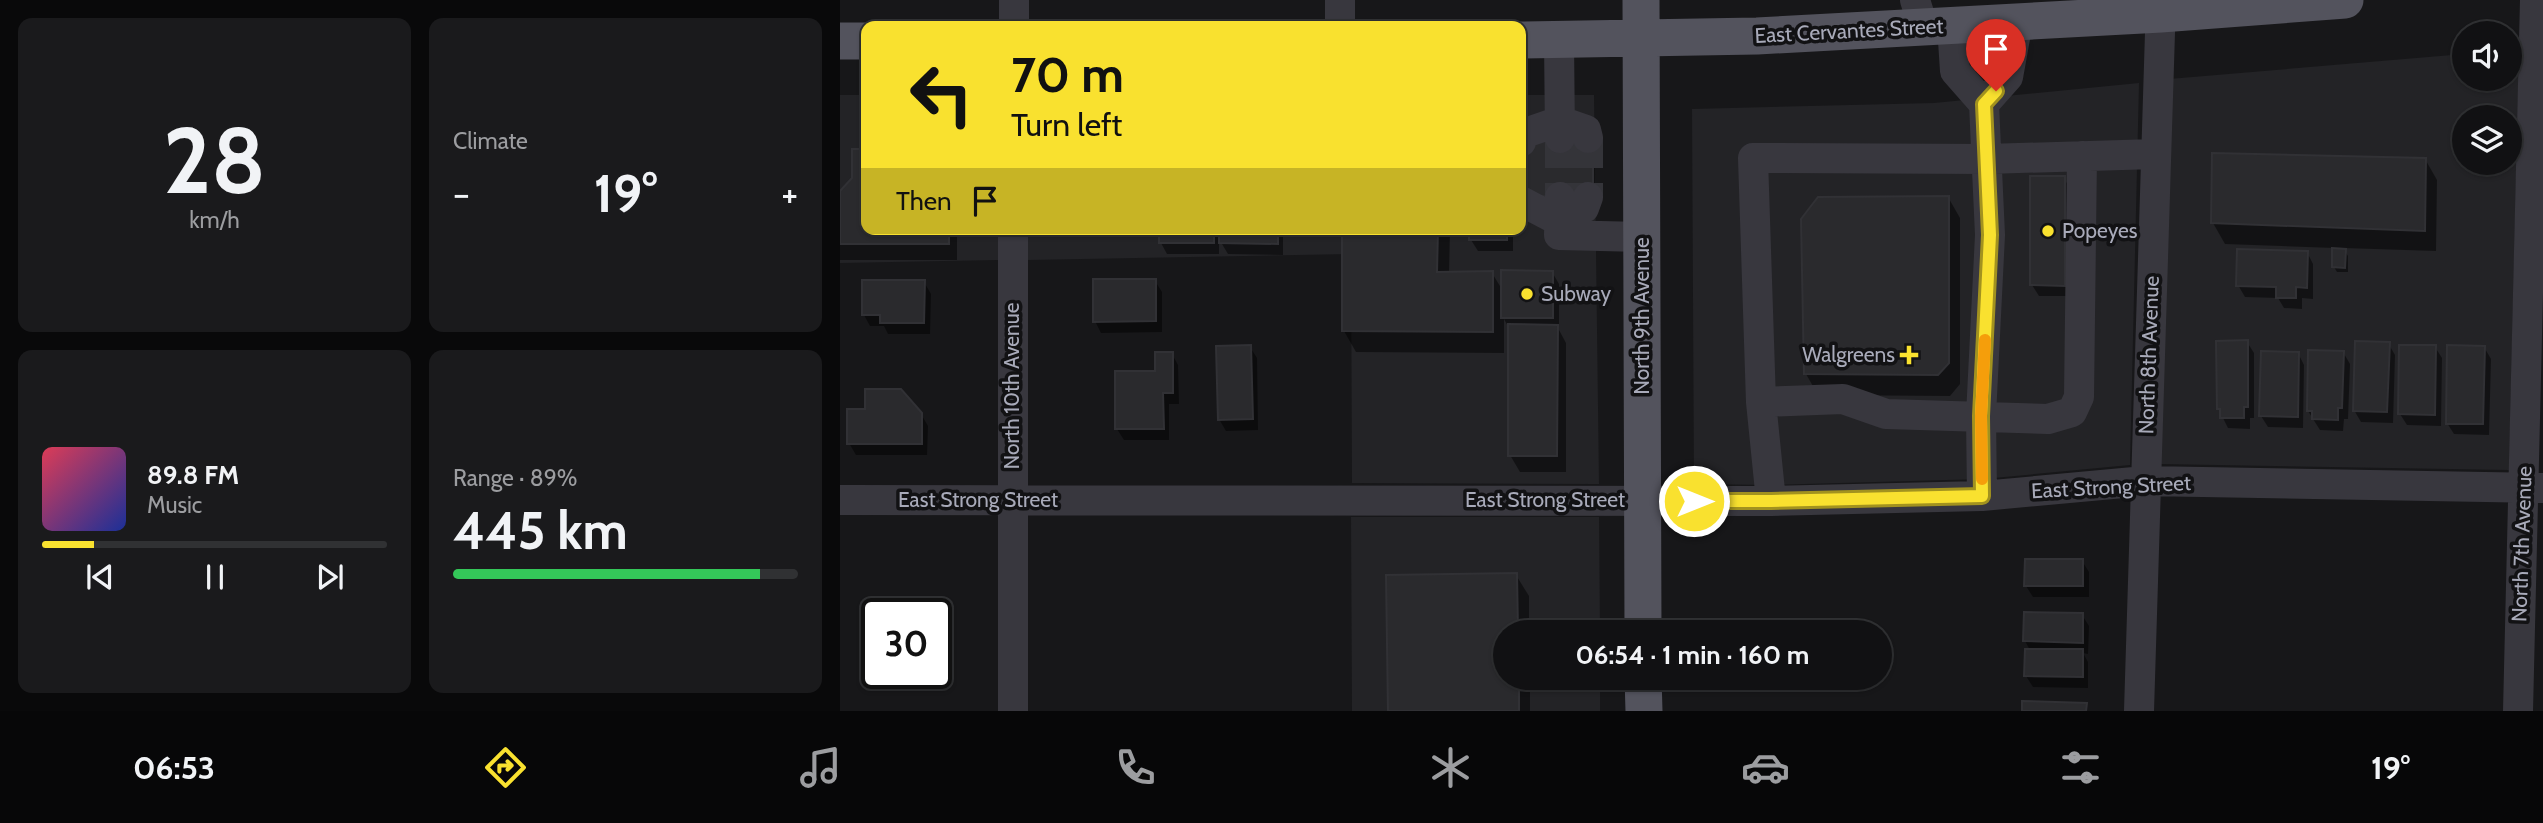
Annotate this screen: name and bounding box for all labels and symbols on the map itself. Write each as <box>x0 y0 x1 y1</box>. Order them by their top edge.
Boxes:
street label: East Cervantes Street <box>1754 13 1944 48</box>
pin <box>1966 19 2026 91</box>
place label: Popeyes <box>2062 218 2138 243</box>
marker: Popeyes <box>2040 223 2056 239</box>
street label: North 9th Avenue <box>1629 237 1654 395</box>
street label: North 8th Avenue <box>2133 275 2164 435</box>
place label: Subway <box>1541 281 1611 306</box>
marker: Subway <box>1519 286 1535 302</box>
street label: North 10th Avenue <box>999 302 1024 470</box>
place label: Walgreens <box>1802 342 1895 367</box>
marker: Walgreens <box>1901 347 1917 363</box>
position arrow <box>1657 464 1731 538</box>
street label: North 7th Avenue <box>2506 465 2537 622</box>
street label: East Strong Street <box>2030 470 2192 503</box>
street label: East Strong Street <box>898 487 1058 512</box>
street label: East Strong Street <box>1465 487 1625 512</box>
speed limit sign: 30 <box>861 598 952 689</box>

